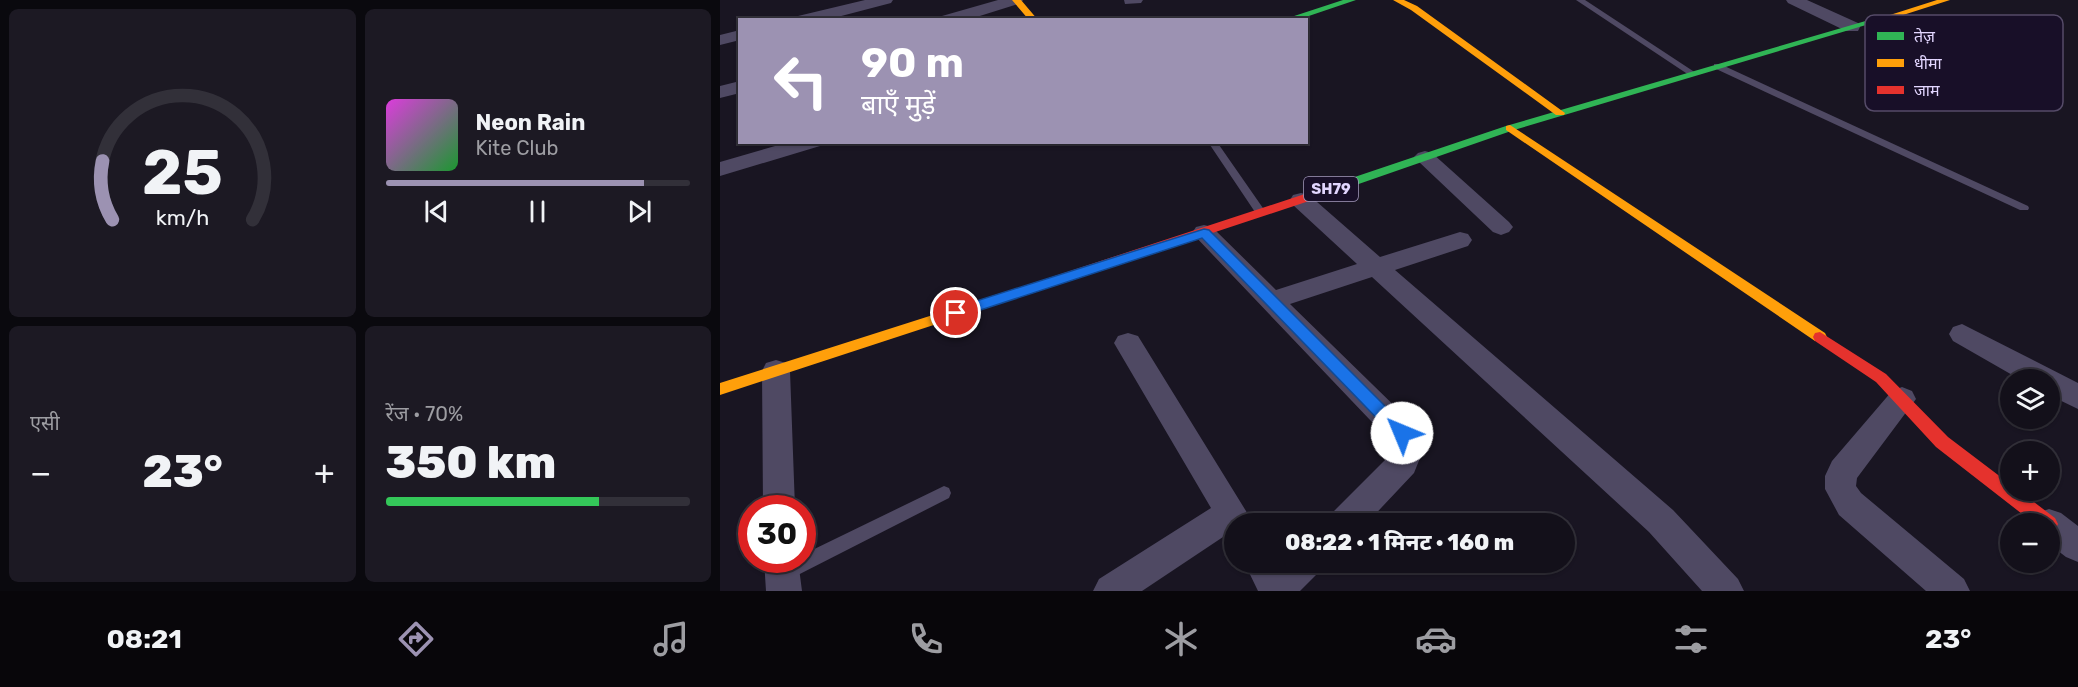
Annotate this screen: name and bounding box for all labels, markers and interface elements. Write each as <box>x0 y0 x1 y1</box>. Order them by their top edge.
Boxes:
legend <box>1865 15 2063 111</box>
text: तेज़ <box>1914 27 1936 46</box>
text: 90 m <box>861 38 964 88</box>
icon: left <box>762 42 840 120</box>
text: धीमा <box>1914 54 1943 73</box>
text: जाम <box>1914 81 1940 100</box>
text: बाएँ मुड़ें <box>861 89 936 121</box>
text: Neon Rain <box>476 109 585 136</box>
text: 25 <box>142 136 223 210</box>
text: Kite Club <box>476 136 558 160</box>
road number: SH79 <box>1304 177 1358 201</box>
icon: previous <box>420 195 453 228</box>
icon: pause <box>521 195 554 228</box>
icon: next <box>623 195 656 228</box>
text: km/h <box>155 206 209 231</box>
pin <box>930 287 981 338</box>
icon: arrive <box>939 296 972 329</box>
map controls <box>2000 369 2060 573</box>
button: layers <box>2000 369 2060 429</box>
position arrow <box>1370 401 1434 465</box>
text: रेंज · 70% <box>386 402 463 426</box>
text: एसी <box>30 411 60 435</box>
text: 350 km <box>386 436 556 489</box>
button: + <box>2000 441 2060 501</box>
text: 23° <box>143 445 223 498</box>
text: − <box>30 453 51 492</box>
text: + <box>314 453 334 492</box>
speed limit sign: 30 <box>738 495 816 573</box>
button: − <box>2000 513 2060 573</box>
text: 08:22 · 1 मिनट · 160 m <box>1285 529 1514 556</box>
icon: directions <box>395 618 437 660</box>
icon: music <box>650 618 692 660</box>
icon: phone <box>905 618 947 660</box>
icon: climate <box>1160 618 1202 660</box>
icon: car <box>1415 618 1457 660</box>
icon: filters <box>1670 618 1712 660</box>
text: 08:21 <box>107 623 182 655</box>
text: 23° <box>1925 623 1971 655</box>

